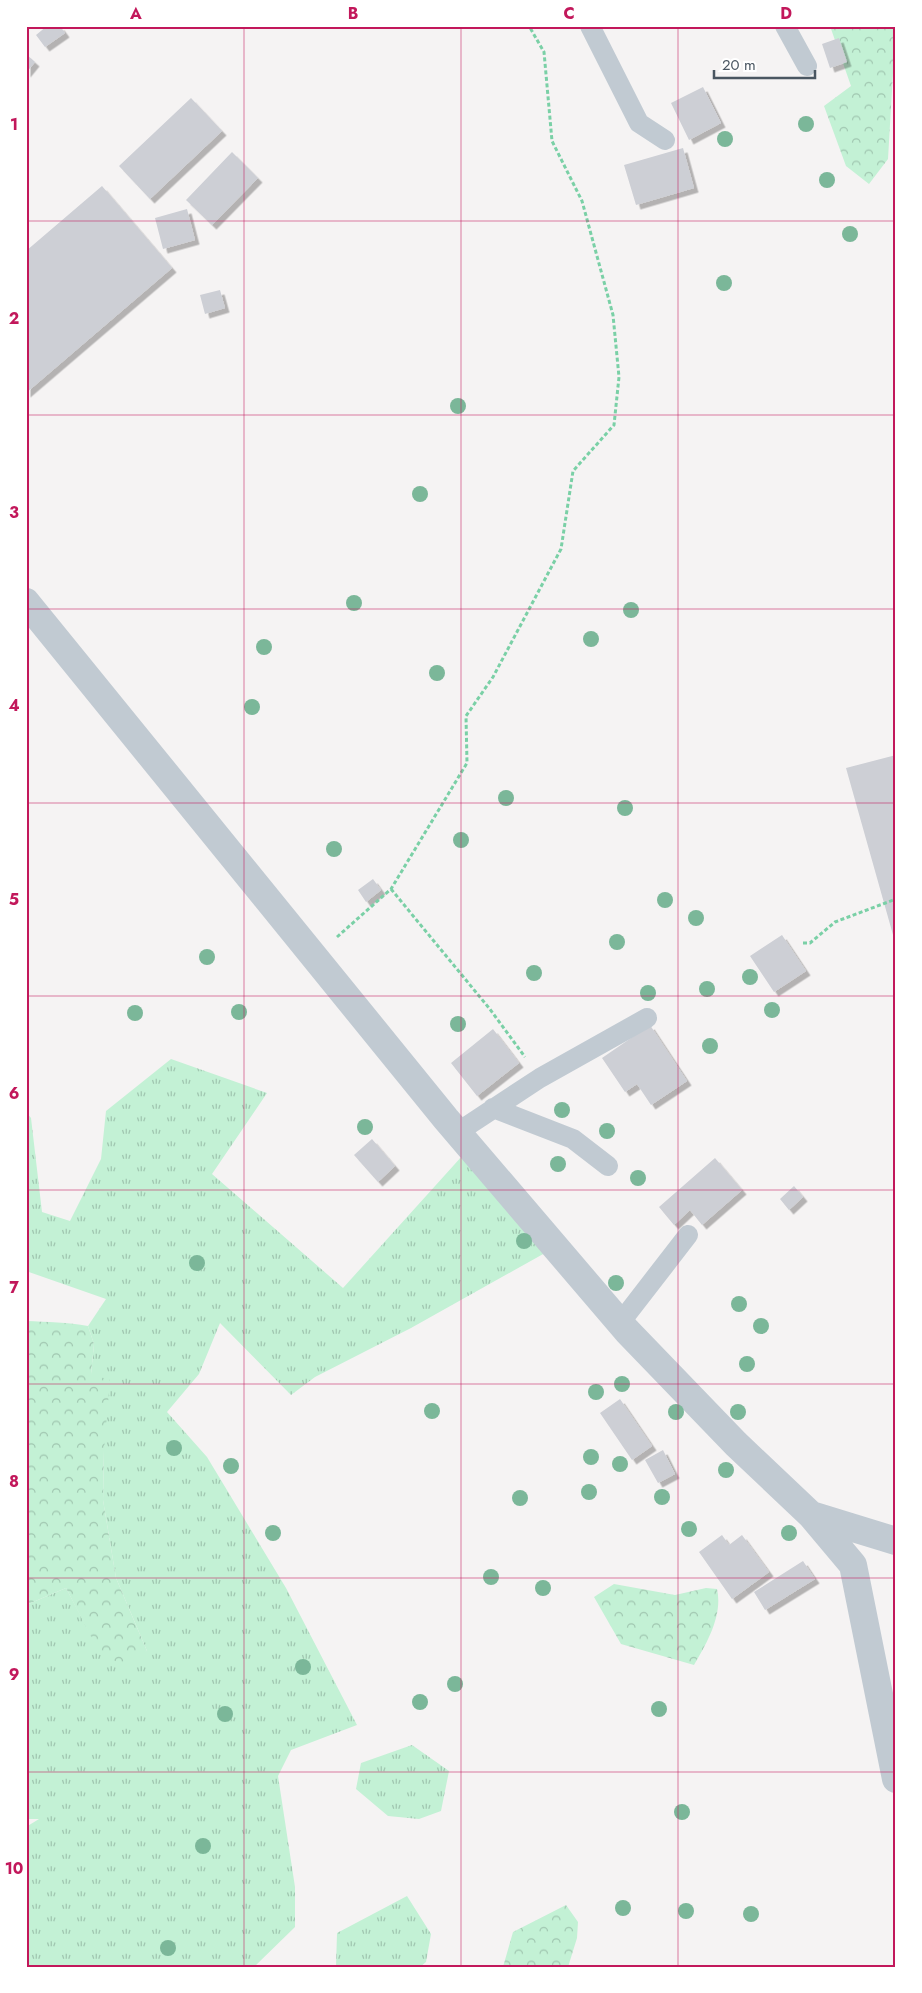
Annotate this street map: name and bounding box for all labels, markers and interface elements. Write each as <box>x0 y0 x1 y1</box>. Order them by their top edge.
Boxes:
text: A <box>129 2 142 25</box>
text: B <box>348 2 358 25</box>
text: C <box>563 2 575 25</box>
text: D <box>780 2 792 25</box>
scale bar <box>714 48 816 80</box>
text: 20 m <box>722 54 756 76</box>
text: 1 <box>10 113 18 136</box>
text: 2 <box>9 307 19 330</box>
text: 3 <box>9 501 19 524</box>
text: 4 <box>8 694 20 717</box>
text: 5 <box>9 888 19 911</box>
text: 6 <box>9 1082 19 1105</box>
text: 7 <box>9 1276 19 1299</box>
text: 8 <box>9 1470 19 1493</box>
text: 9 <box>9 1663 19 1686</box>
text: 10 <box>5 1857 23 1880</box>

